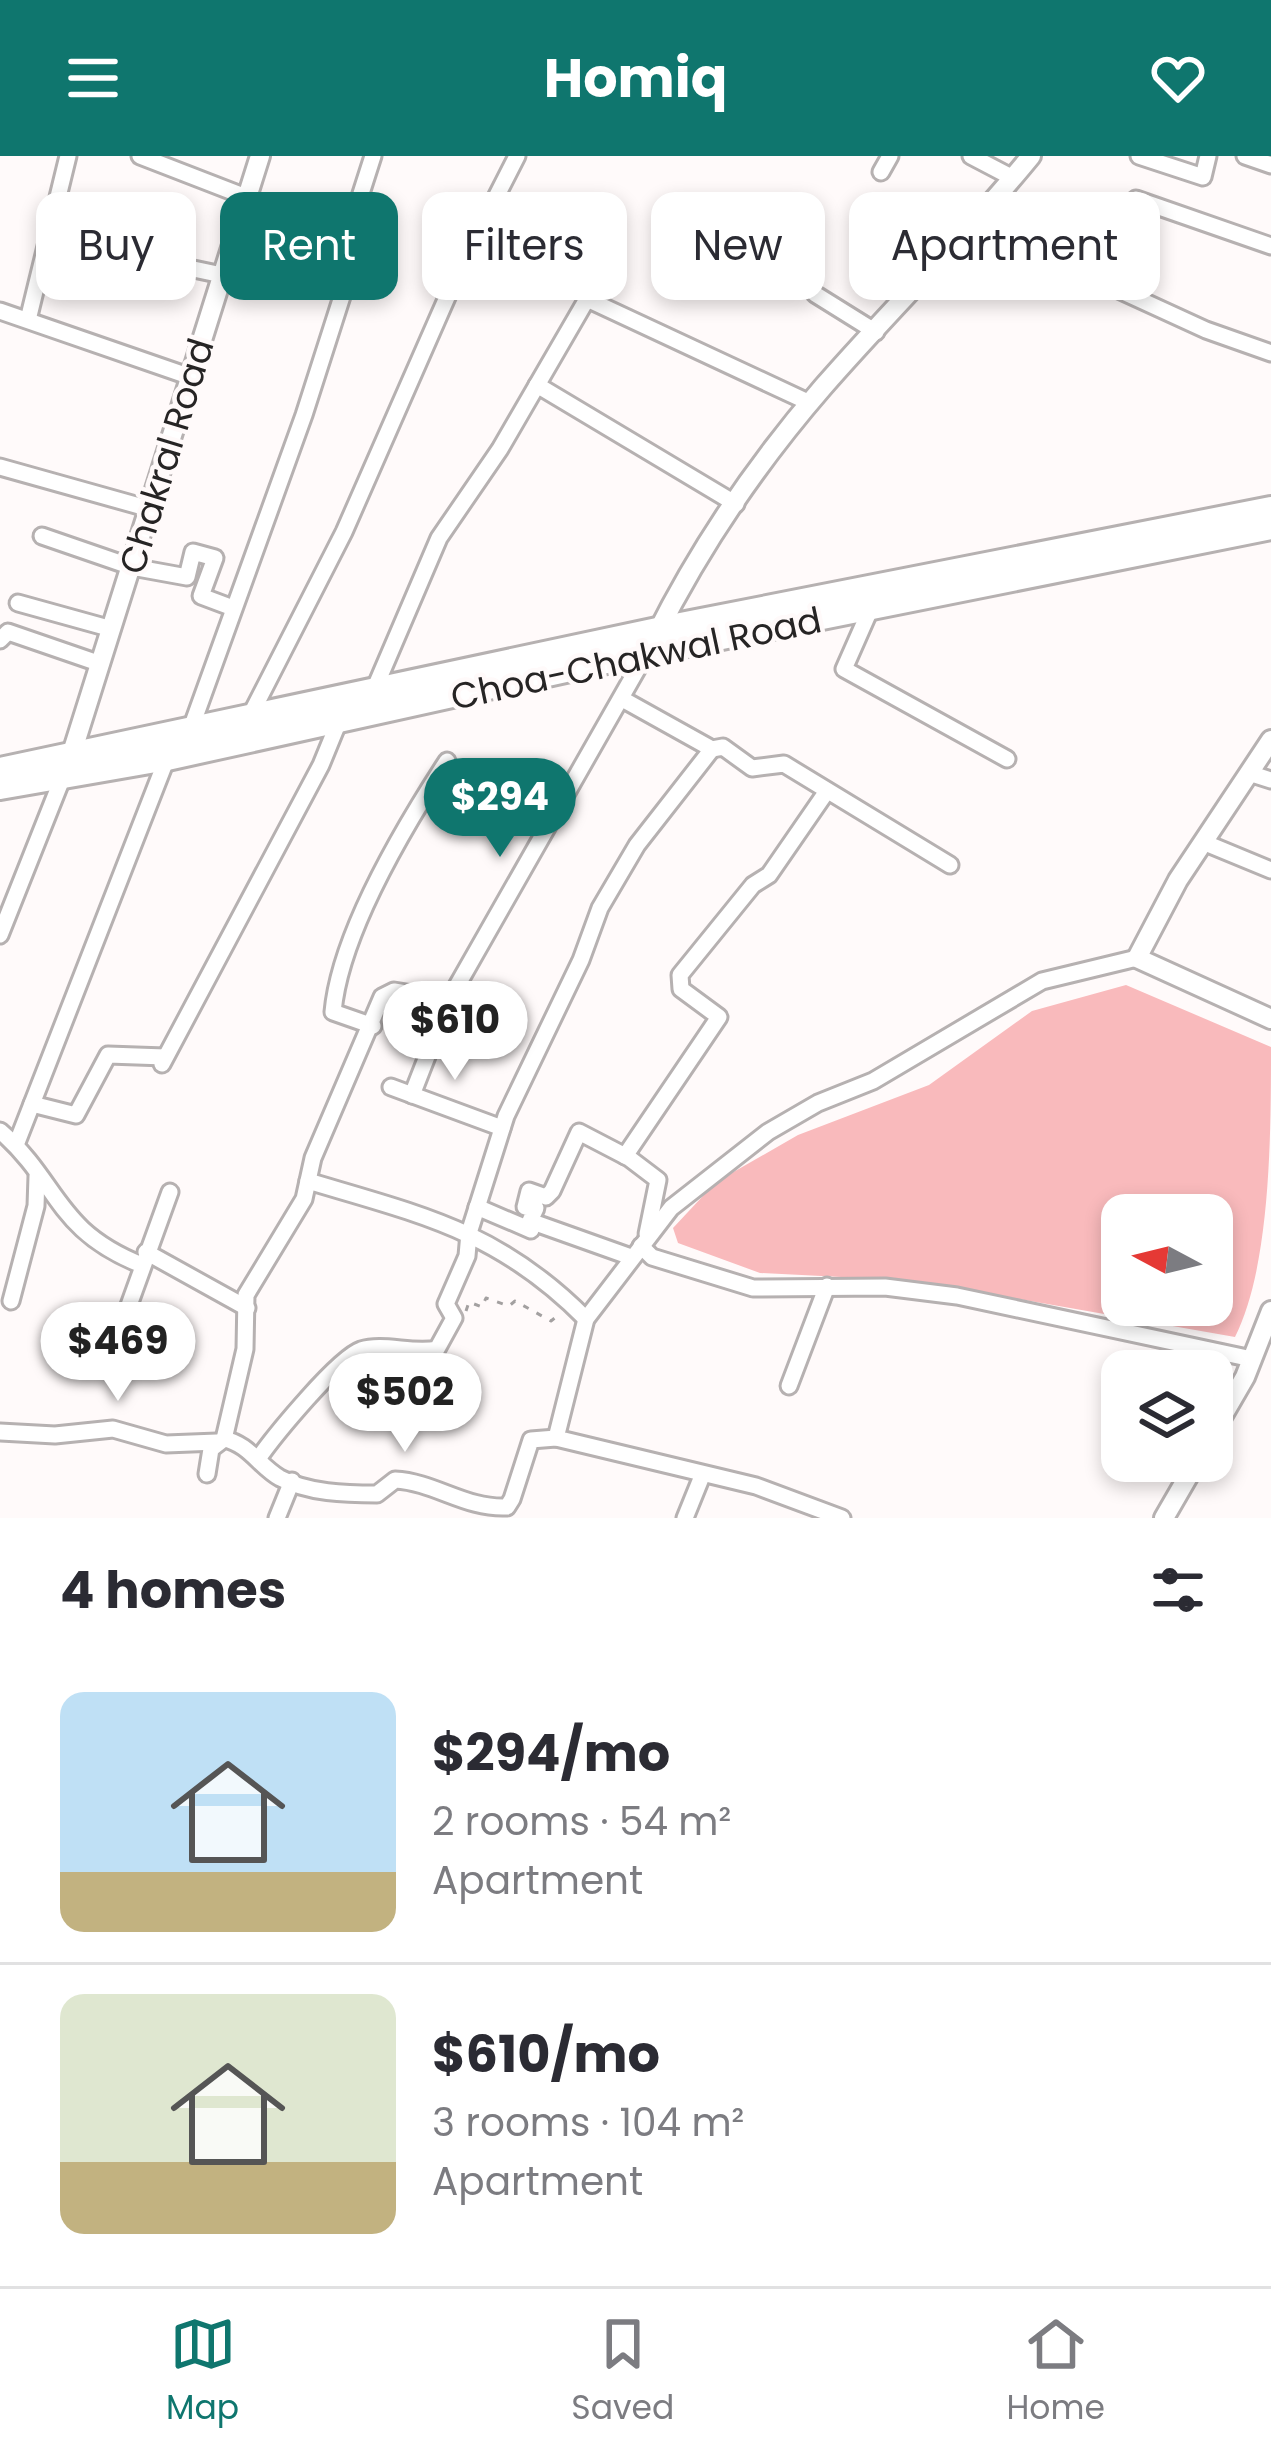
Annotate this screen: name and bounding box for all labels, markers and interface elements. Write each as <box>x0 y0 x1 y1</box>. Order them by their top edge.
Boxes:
text: Homiq <box>544 40 727 116</box>
icon: menu <box>60 45 126 111</box>
icon: heart <box>1145 45 1211 111</box>
chip: Buy <box>36 192 196 300</box>
chip: Rent <box>220 192 398 300</box>
chip: Filters <box>422 192 627 300</box>
chip: New <box>651 192 825 300</box>
chip: Apartment <box>849 192 1160 300</box>
street label: Chakral Road <box>106 332 226 580</box>
street label: Choa-Chakwal Road <box>446 594 826 723</box>
pin: $294 <box>429 758 571 860</box>
text: $294 <box>451 769 549 824</box>
pin: $610 <box>384 981 526 1083</box>
text: $610 <box>410 992 500 1047</box>
north arrow <box>1101 1194 1233 1326</box>
map controls <box>1101 1194 1233 1482</box>
pin: $469 <box>47 1302 189 1404</box>
text: $469 <box>68 1313 168 1368</box>
button: layers <box>1101 1350 1233 1482</box>
pin: $502 <box>334 1353 476 1455</box>
text: $502 <box>356 1364 454 1419</box>
text: 4 homes <box>60 1554 286 1626</box>
icon: filters <box>1145 1557 1211 1623</box>
text: $294/mo <box>432 1717 670 1789</box>
icon: home <box>156 1740 300 1884</box>
text: 2 rooms · 54 m² <box>432 1794 731 1849</box>
text: Apartment <box>432 1853 643 1908</box>
text: $610/mo <box>432 2018 660 2090</box>
icon: home <box>156 2042 300 2186</box>
text: 3 rooms · 104 m² <box>432 2095 744 2150</box>
text: Apartment <box>432 2154 643 2209</box>
tab: Map <box>166 2311 239 2433</box>
tab: Saved <box>571 2311 674 2433</box>
tab: Home <box>1006 2311 1105 2433</box>

